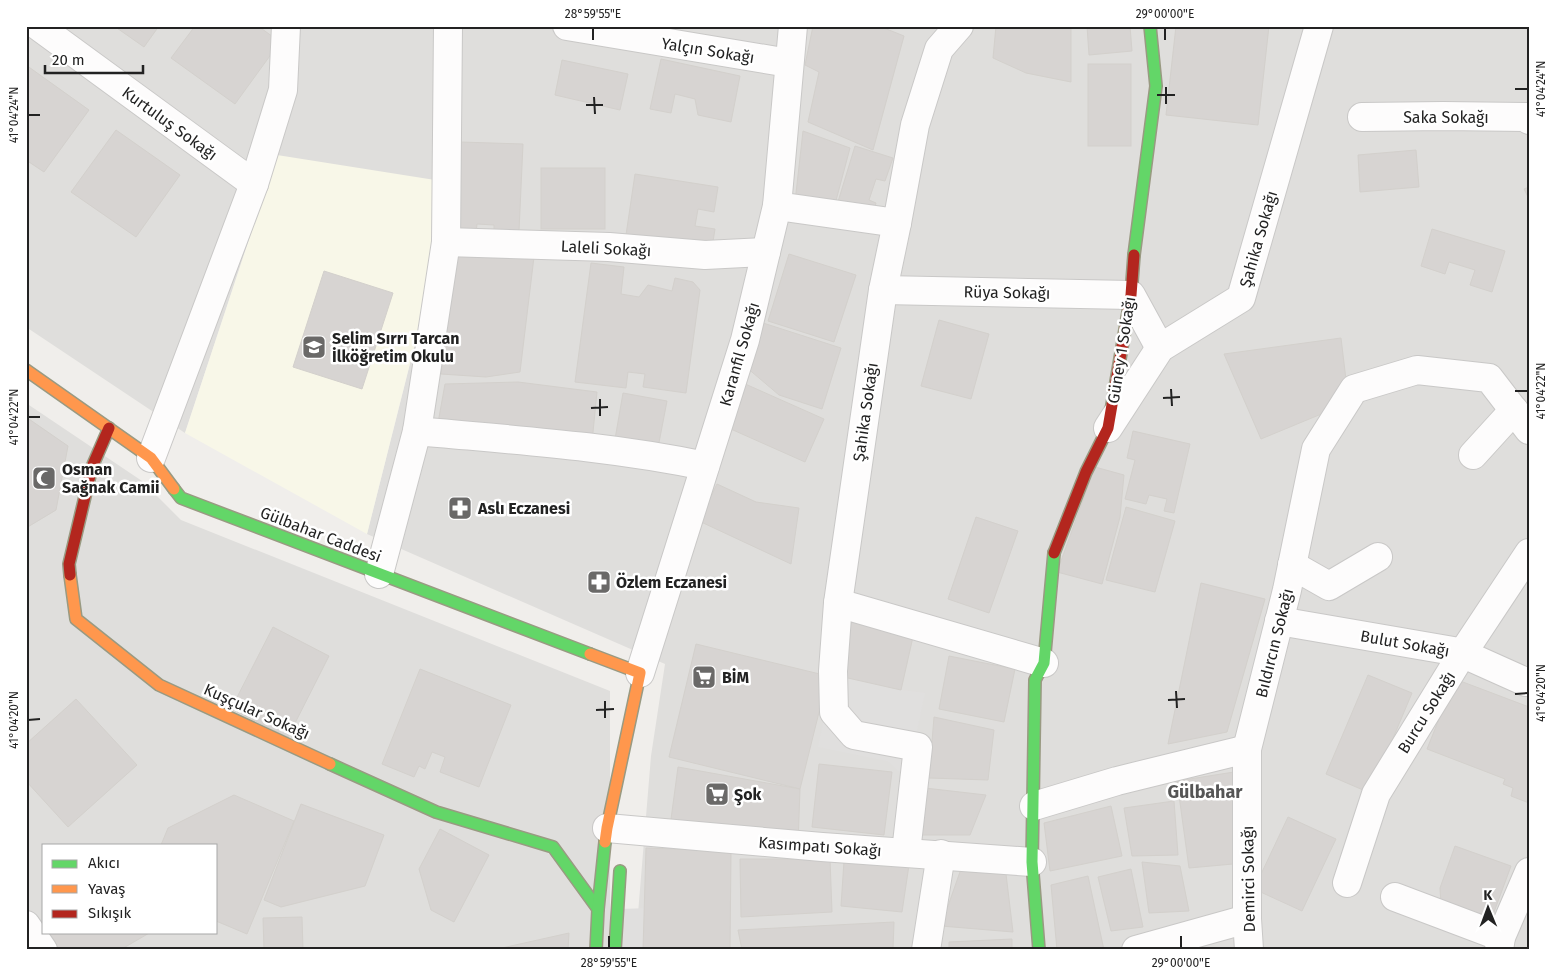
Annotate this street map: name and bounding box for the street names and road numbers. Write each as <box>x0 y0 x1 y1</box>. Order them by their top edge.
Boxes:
street label: Yalçın Sokağı <box>660 34 756 68</box>
street label: Kurtuluş Sokağı <box>118 83 221 165</box>
street label: Saka Sokağı <box>1403 108 1489 127</box>
street label: Şahika Sokağı <box>1236 189 1282 290</box>
street label: Laleli Sokağı <box>560 237 652 260</box>
street label: Rüya Sokağı <box>963 282 1051 303</box>
street label: Güney 1 Sokağı <box>1104 295 1139 405</box>
street label: Karanfil Sokağı <box>716 300 763 408</box>
street label: Şahika Sokağı <box>849 361 883 463</box>
street label: Gülbahar Caddesi <box>258 503 384 566</box>
street label: Bıldırcın Sokağı <box>1252 587 1297 700</box>
street label: Bulut Sokağı <box>1359 626 1451 661</box>
street label: Burcu Sokağı <box>1394 668 1459 757</box>
street label: Kuşçular Sokağı <box>200 680 313 744</box>
street label: Demirci Sokağı <box>1238 825 1259 933</box>
street label: Kasımpatı Sokağı <box>758 833 882 860</box>

